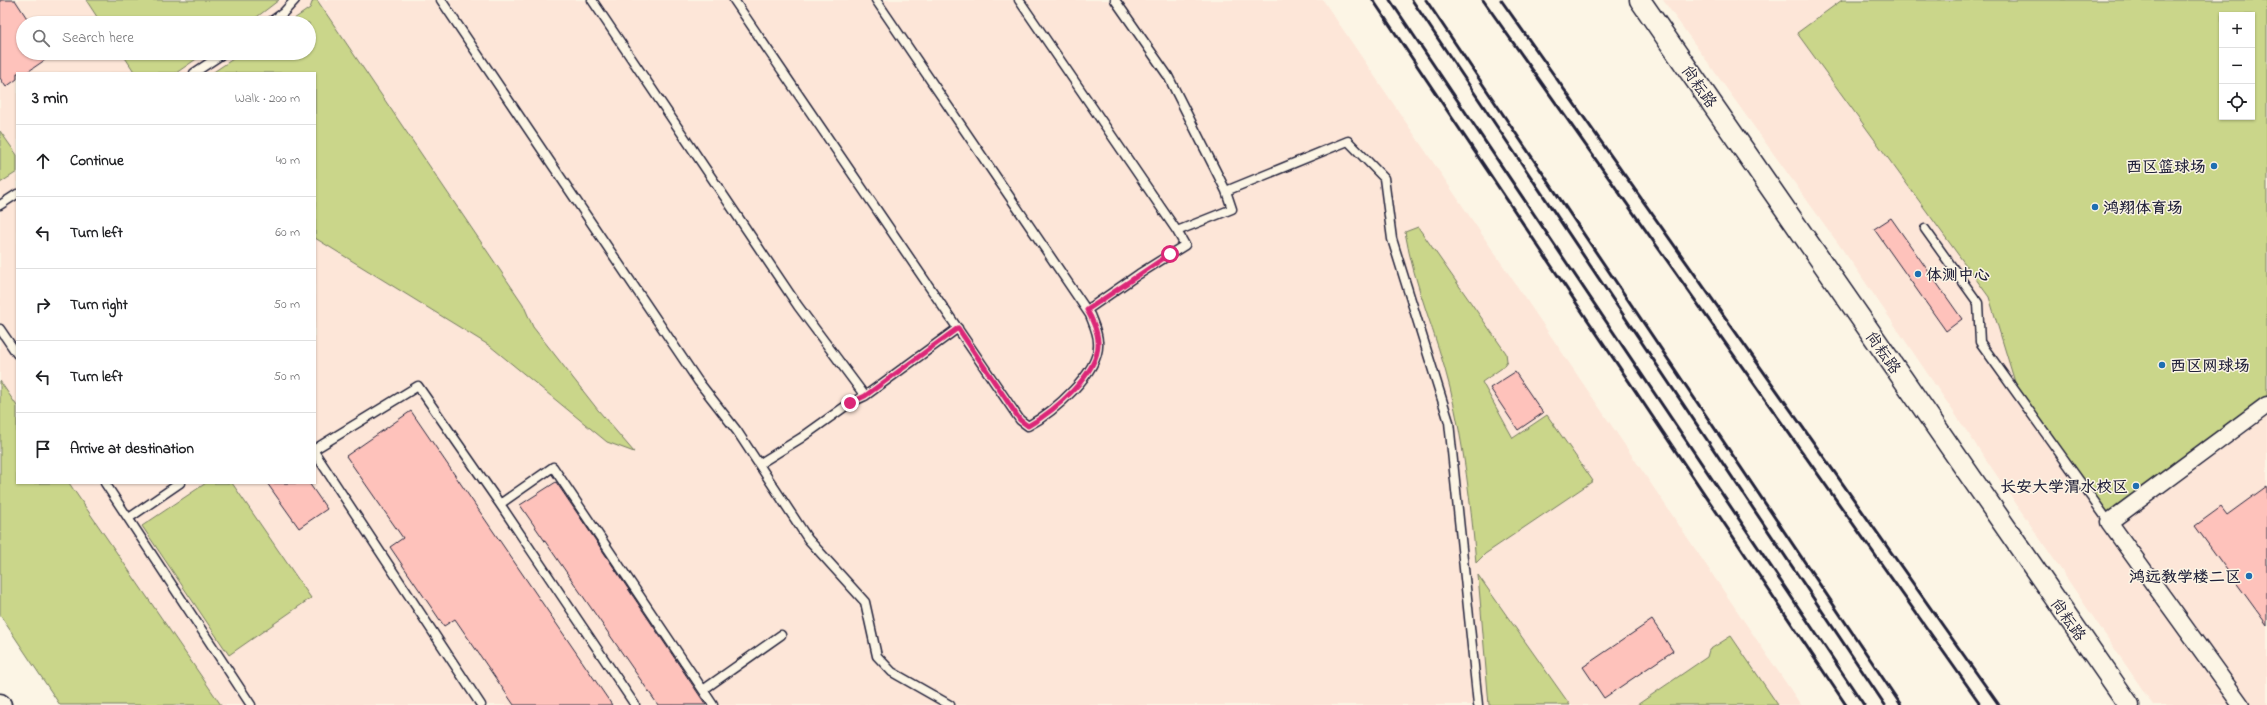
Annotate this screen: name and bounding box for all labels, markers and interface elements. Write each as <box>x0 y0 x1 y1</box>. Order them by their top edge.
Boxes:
map controls <box>2219 12 2255 120</box>
button: + <box>2219 12 2255 48</box>
search box <box>16 16 316 60</box>
icon: search <box>30 27 52 49</box>
text: Search here <box>62 27 134 49</box>
button: − <box>2219 48 2255 84</box>
street label: 尚耘路 <box>1675 61 1722 114</box>
button: locate <box>2219 84 2255 120</box>
text: 3 min <box>32 86 68 111</box>
text: Walk · 200 m <box>235 89 300 108</box>
icon: ahead <box>32 150 54 172</box>
text: Continue <box>70 150 124 172</box>
text: 40 m <box>276 151 300 170</box>
place label: 西区篮球场 <box>2126 156 2206 180</box>
marker: 西区篮球场 <box>2209 161 2219 171</box>
place label: 鸿翔体育场 <box>2103 197 2183 221</box>
marker: 鸿翔体育场 <box>2090 202 2100 212</box>
icon: left <box>32 222 54 244</box>
text: Turn left <box>70 222 123 244</box>
text: 60 m <box>275 223 300 242</box>
route start <box>1161 245 1179 263</box>
place label: 体测中心 <box>1926 264 1990 288</box>
marker: 体测中心 <box>1913 269 1923 279</box>
icon: right <box>32 294 54 316</box>
text: Turn right <box>70 294 128 316</box>
text: 50 m <box>274 295 300 314</box>
street label: 尚耘路 <box>1859 327 1906 380</box>
place label: 西区网球场 <box>2170 355 2250 379</box>
marker: 西区网球场 <box>2157 360 2167 370</box>
icon: left <box>32 366 54 388</box>
text: Turn left <box>70 366 123 388</box>
text: 50 m <box>274 367 300 386</box>
route end <box>841 394 859 412</box>
icon: arrive <box>32 438 54 460</box>
text: Arrive at destination <box>70 438 194 460</box>
place label: 长安大学渭水校区 <box>2000 476 2128 500</box>
marker: 长安大学渭水校区 <box>2131 481 2141 491</box>
place label: 鸿远教学楼二区 <box>2129 566 2241 590</box>
marker: 鸿远教学楼二区 <box>2244 571 2254 581</box>
street label: 尚耘路 <box>2044 594 2091 647</box>

